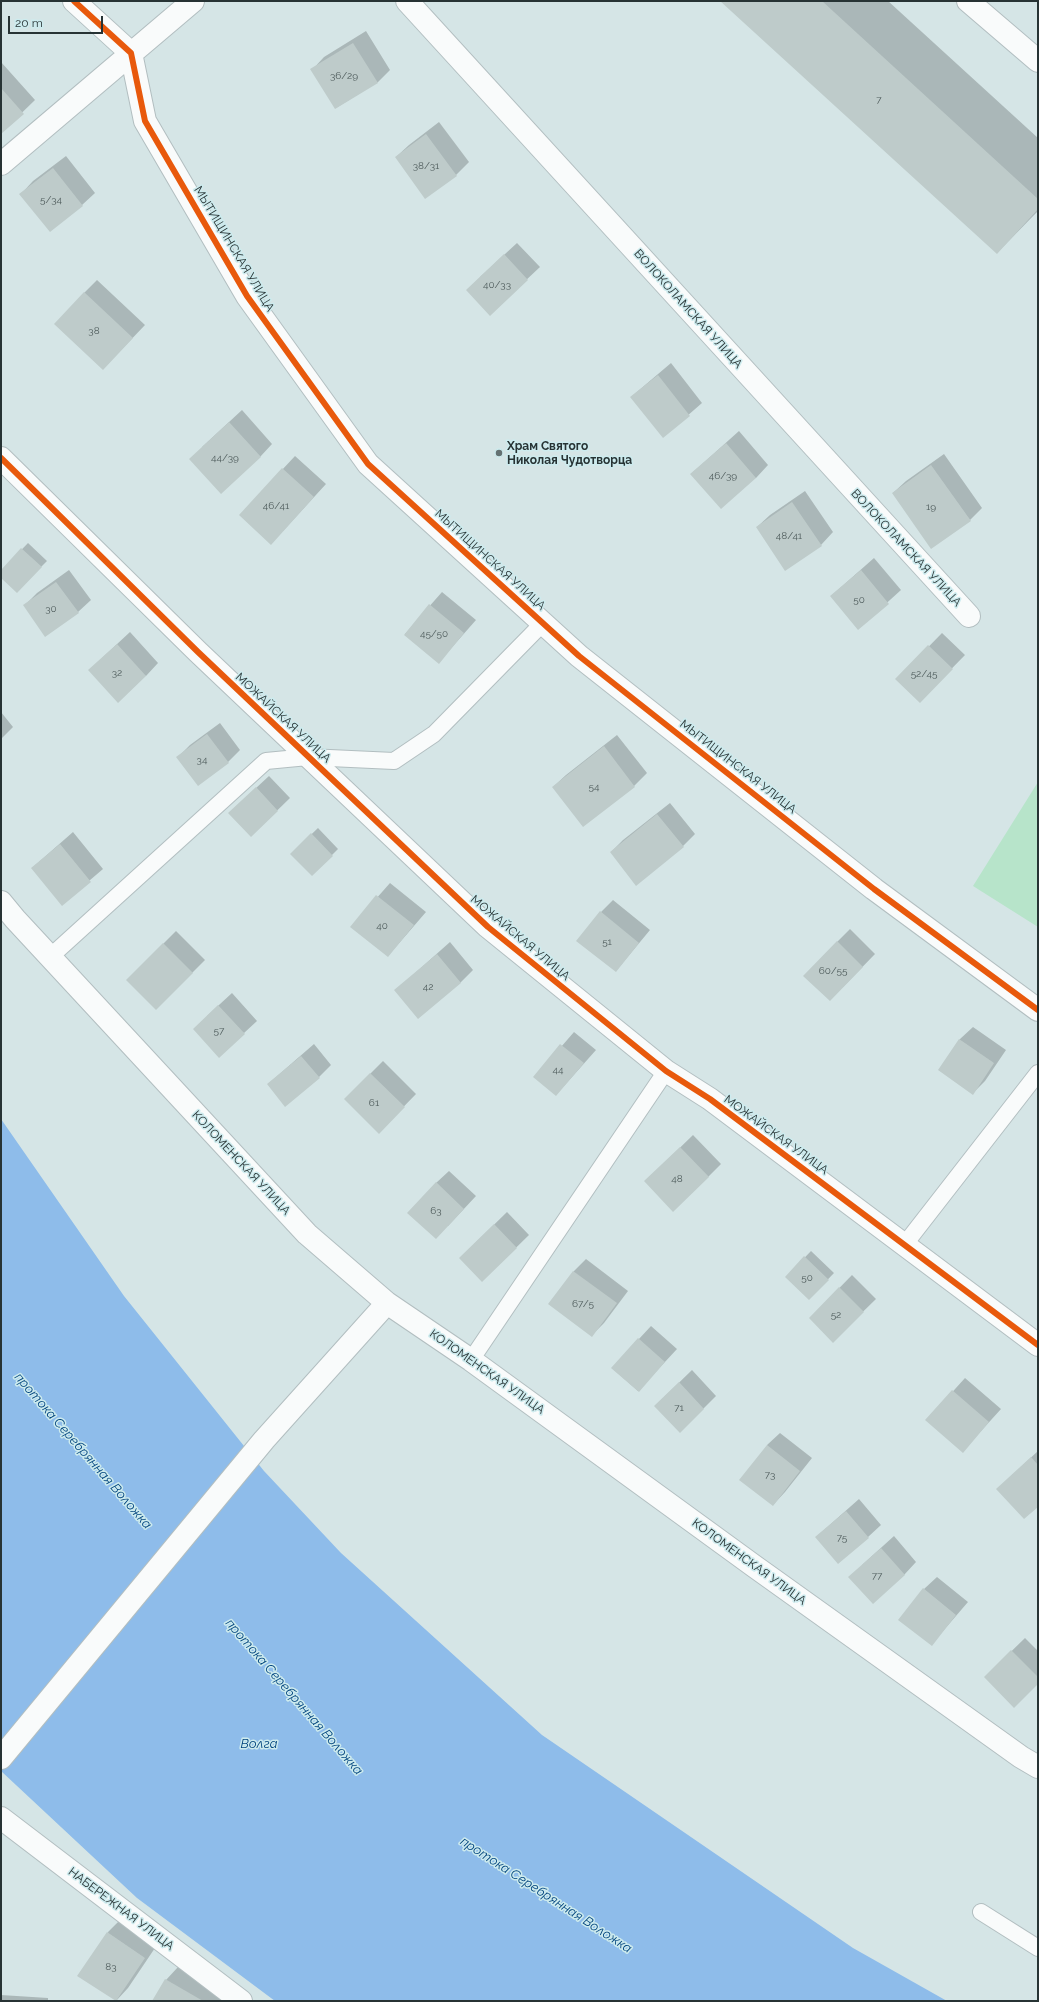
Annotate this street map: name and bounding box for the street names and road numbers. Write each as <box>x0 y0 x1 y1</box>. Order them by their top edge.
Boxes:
street label: МЫТИЩИНСКАЯ УЛИЦА <box>191 184 277 314</box>
street label: ВОЛОКОЛАМСКАЯ УЛИЦА <box>631 247 745 371</box>
street label: ВОЛОКОЛАМСКАЯ УЛИЦА <box>848 486 964 610</box>
street label: МЫТИЩИНСКАЯ УЛИЦА <box>432 507 548 613</box>
street label: МОЖАЙСКАЯ УЛИЦА <box>232 670 334 766</box>
street label: МЫТИЩИНСКАЯ УЛИЦА <box>677 717 799 817</box>
street label: МОЖАЙСКАЯ УЛИЦА <box>467 892 573 984</box>
street label: МОЖАЙСКАЯ УЛИЦА <box>721 1092 831 1178</box>
street label: КОЛОМЕНСКАЯ УЛИЦА <box>189 1108 293 1218</box>
street label: КОЛОМЕНСКАЯ УЛИЦА <box>427 1327 547 1417</box>
street label: КОЛОМЕНСКАЯ УЛИЦА <box>689 1516 809 1608</box>
street label: НАБЕРЕЖНАЯ УЛИЦА <box>65 1865 177 1953</box>

